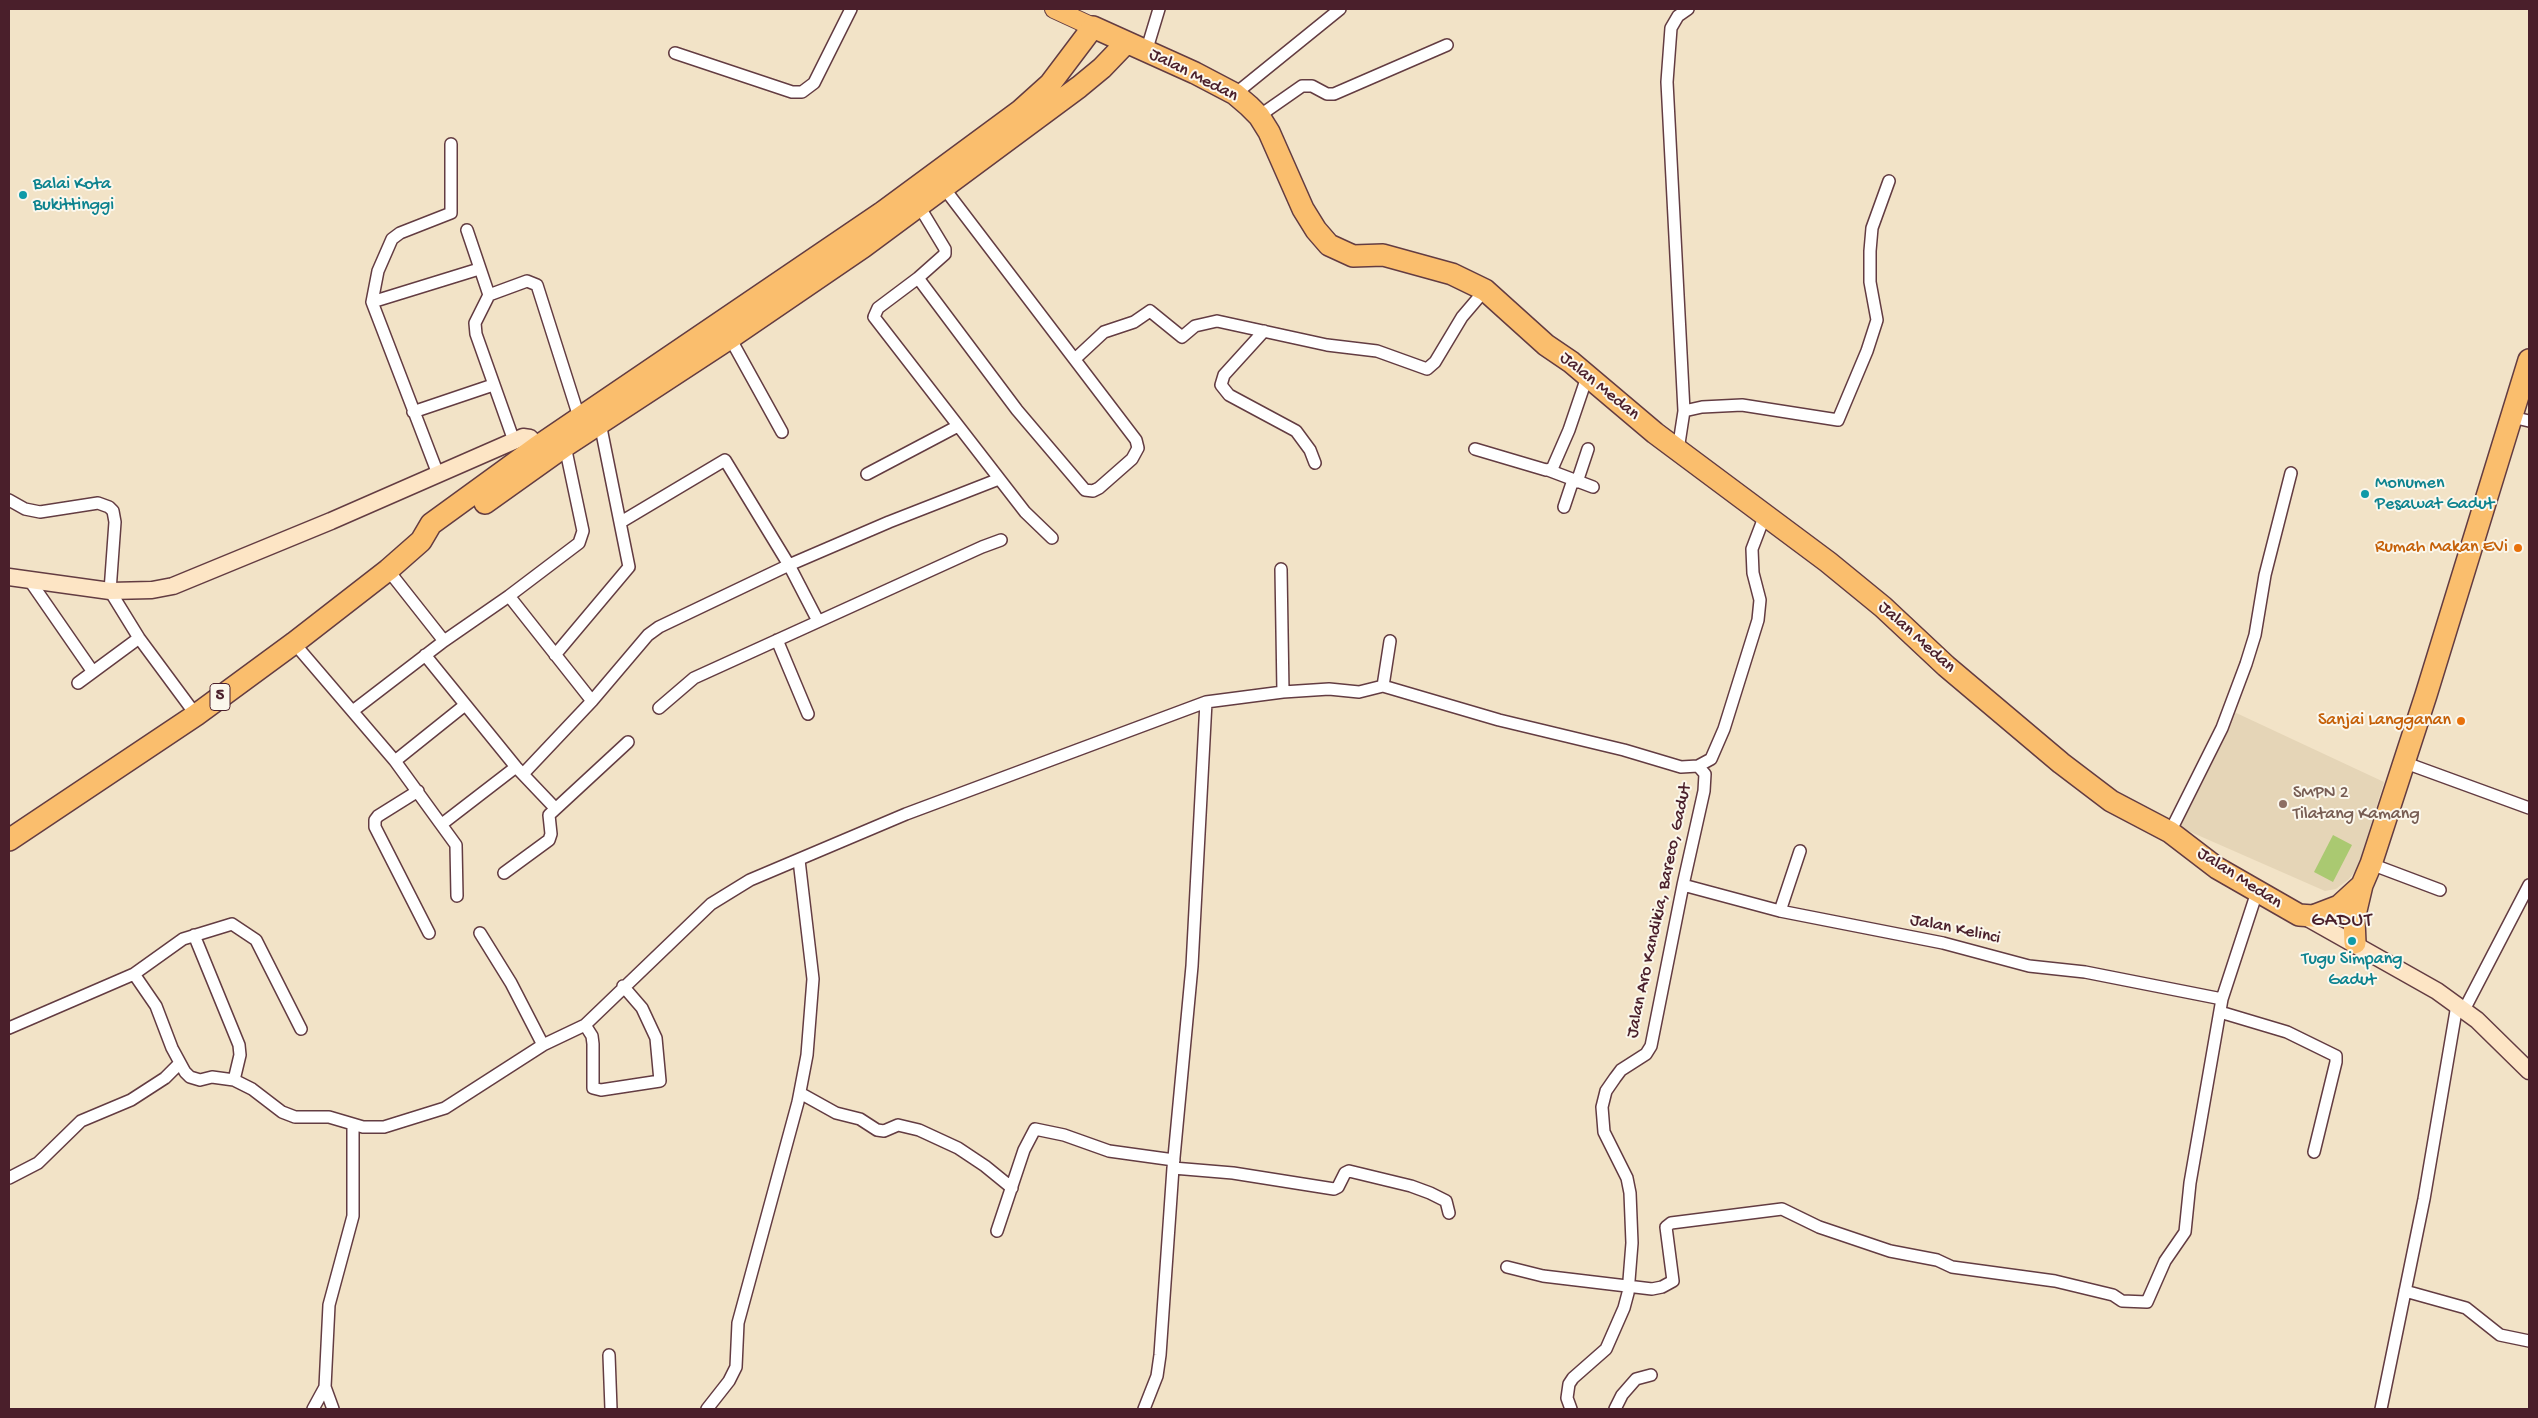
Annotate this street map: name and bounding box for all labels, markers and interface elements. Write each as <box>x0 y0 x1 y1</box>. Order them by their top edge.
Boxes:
street label: Jalan Medan <box>1145 44 1241 108</box>
place label: Balai Kota Bukittinggi <box>33 174 114 216</box>
marker: Balai Kota Bukittinggi <box>17 189 29 201</box>
street label: Jalan Medan <box>1554 348 1644 426</box>
place label: Monumen Pesawat Gadut <box>2375 473 2494 516</box>
marker: Monumen Pesawat Gadut <box>2359 488 2371 500</box>
place label: Rumah Makan EVi <box>2375 537 2508 559</box>
marker: Rumah Makan EVi <box>2512 542 2524 554</box>
street label: Jalan Medan <box>1873 597 1959 679</box>
road number: 5 <box>210 684 230 710</box>
place label: Sanjai Langganan <box>2318 710 2451 732</box>
marker: Sanjai Langganan <box>2455 715 2467 727</box>
street label: Jalan Aro Kandikia, Bareco, Gadut <box>1622 782 1698 1040</box>
place label: SMPN 2 Tilatang Kamang <box>2293 783 2420 826</box>
marker: SMPN 2 Tilatang Kamang <box>2277 798 2289 810</box>
street label: Jalan Medan <box>2192 843 2286 915</box>
street label: Jalan Kelinci <box>1908 910 2002 950</box>
district label: GADUT <box>2311 910 2373 934</box>
marker: Tugu Simpang Gadut <box>2346 935 2358 947</box>
place label: Tugu Simpang Gadut <box>2302 949 2402 992</box>

